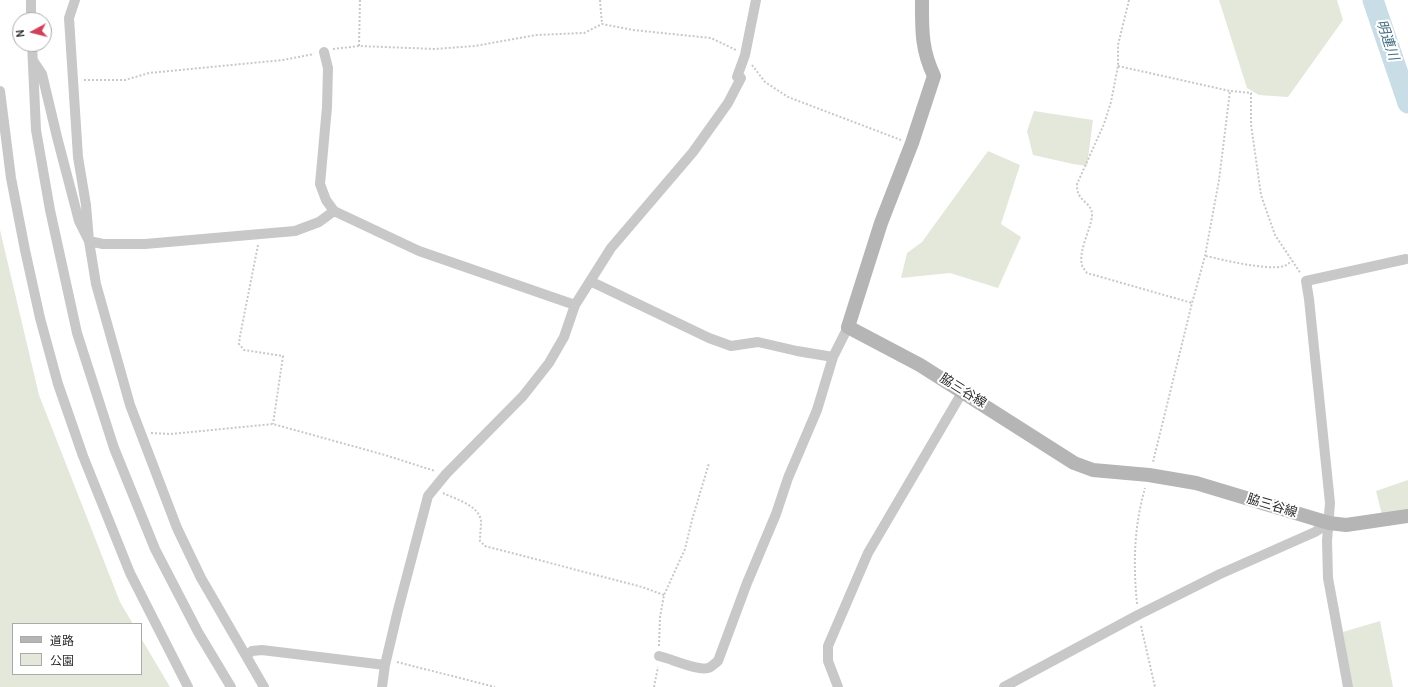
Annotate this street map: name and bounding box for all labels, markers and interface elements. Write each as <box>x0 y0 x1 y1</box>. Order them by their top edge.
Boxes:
north arrow <box>12 12 52 52</box>
water label: 明連川 <box>1372 17 1402 63</box>
text: N <box>14 29 28 38</box>
street label: 脇三谷線 <box>937 371 989 411</box>
street label: 脇三谷線 <box>1245 491 1299 521</box>
legend <box>12 623 142 675</box>
text: 道路 <box>50 634 74 648</box>
text: 公園 <box>50 654 74 668</box>

